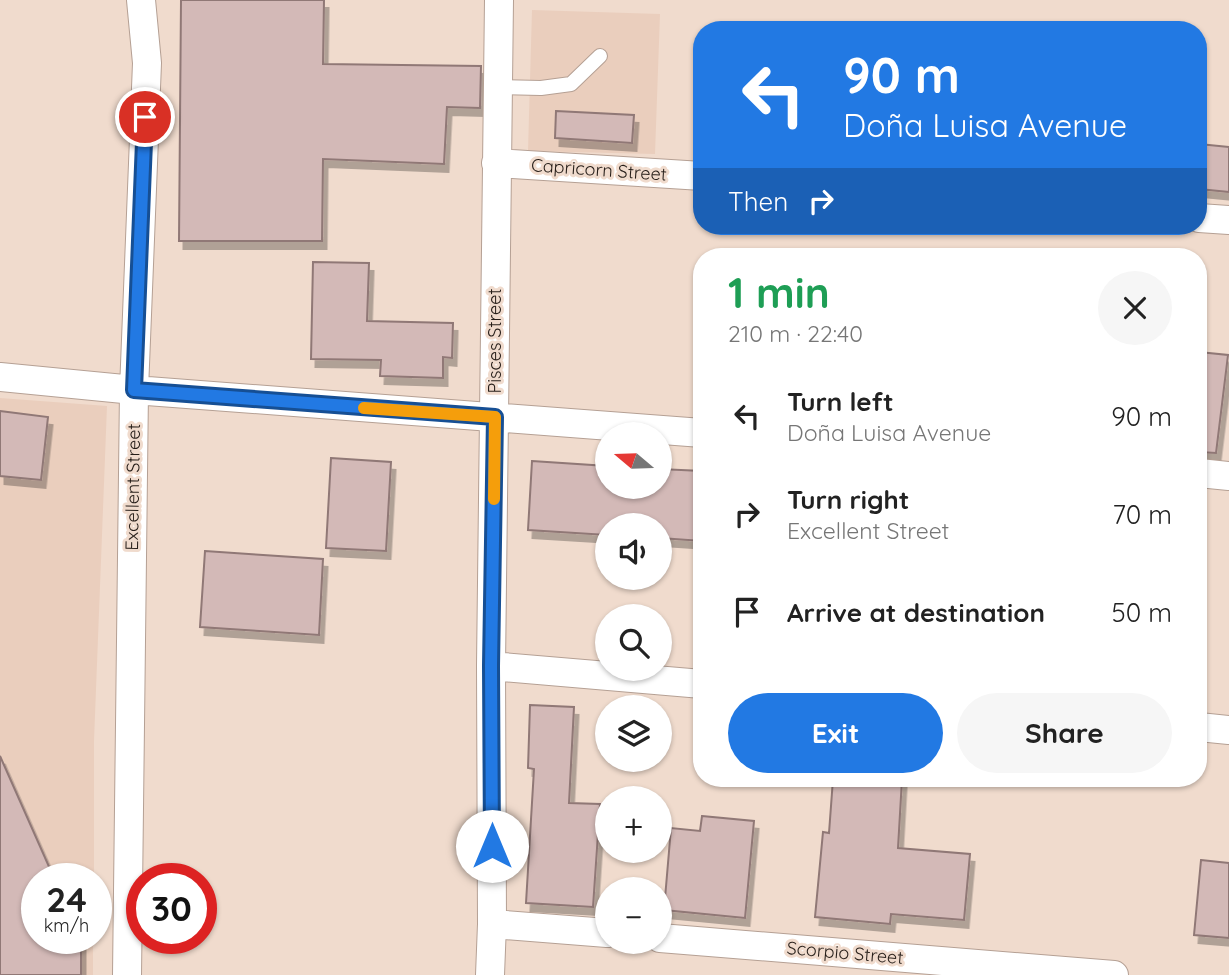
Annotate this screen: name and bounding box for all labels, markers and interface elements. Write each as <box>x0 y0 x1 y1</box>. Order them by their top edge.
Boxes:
text: 90 m <box>843 44 960 105</box>
icon: left <box>728 49 819 140</box>
pin <box>115 87 175 147</box>
icon: arrive <box>126 98 164 136</box>
text: Doña Luisa Avenue <box>843 105 1127 145</box>
street label: Capricorn Street <box>530 153 668 186</box>
icon: right <box>802 182 840 220</box>
text: Then <box>728 185 788 218</box>
text: 1 min <box>728 266 830 319</box>
button: close <box>1098 271 1172 345</box>
street label: Pisces Street <box>483 288 506 394</box>
text: 210 m · 22:40 <box>728 319 863 348</box>
text: Turn left <box>787 385 894 418</box>
icon: left <box>728 397 766 435</box>
text: 90 m <box>1111 400 1172 433</box>
text: Doña Luisa Avenue <box>787 418 991 447</box>
north arrow <box>595 422 672 499</box>
map controls <box>595 422 672 954</box>
street label: Excellent Street <box>120 423 145 551</box>
text: Turn right <box>787 483 909 516</box>
icon: right <box>728 495 766 533</box>
text: 70 m <box>1112 498 1172 531</box>
button: sound <box>595 513 672 590</box>
text: Excellent Street <box>787 516 949 545</box>
icon: arrive <box>728 593 766 631</box>
text: Arrive at destination <box>787 596 1045 629</box>
text: 50 m <box>1112 596 1172 629</box>
button: search <box>595 604 672 681</box>
button: Exit <box>728 693 943 773</box>
button: Share <box>957 693 1172 773</box>
button: layers <box>595 695 672 772</box>
button: + <box>595 786 672 863</box>
position arrow <box>455 809 529 883</box>
speed limit sign: 30 <box>126 863 217 954</box>
text: 24 <box>46 877 87 921</box>
button: − <box>595 877 672 954</box>
text: km/h <box>44 914 89 937</box>
street label: Scorpio Street <box>786 936 904 969</box>

